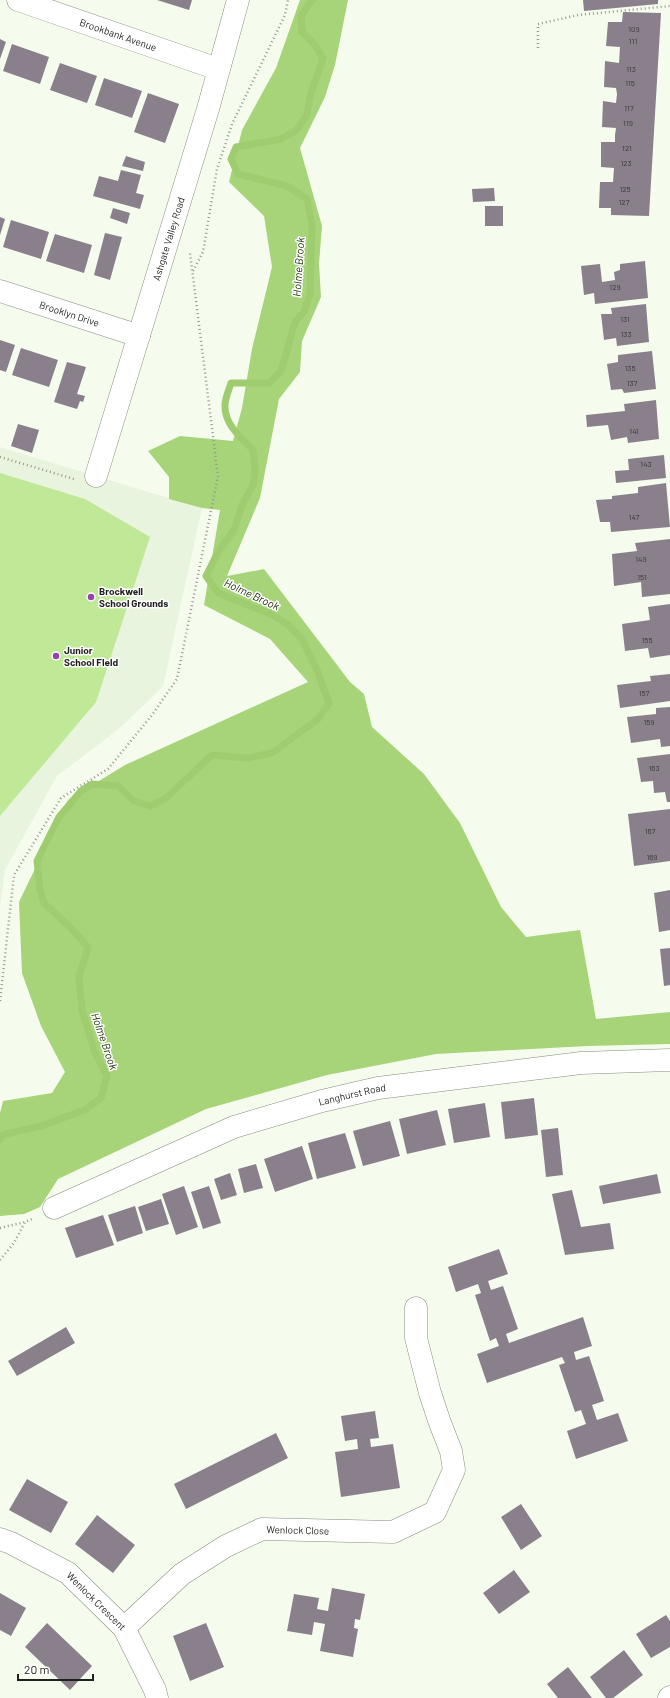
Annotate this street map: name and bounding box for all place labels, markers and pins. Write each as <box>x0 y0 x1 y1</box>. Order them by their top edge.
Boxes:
place label: Brockwell School Grounds <box>99 585 168 609</box>
marker: Brockwell School Grounds <box>86 592 96 602</box>
place label: Junior School FIeld <box>64 644 118 668</box>
marker: Junior School FIeld <box>51 651 61 661</box>

